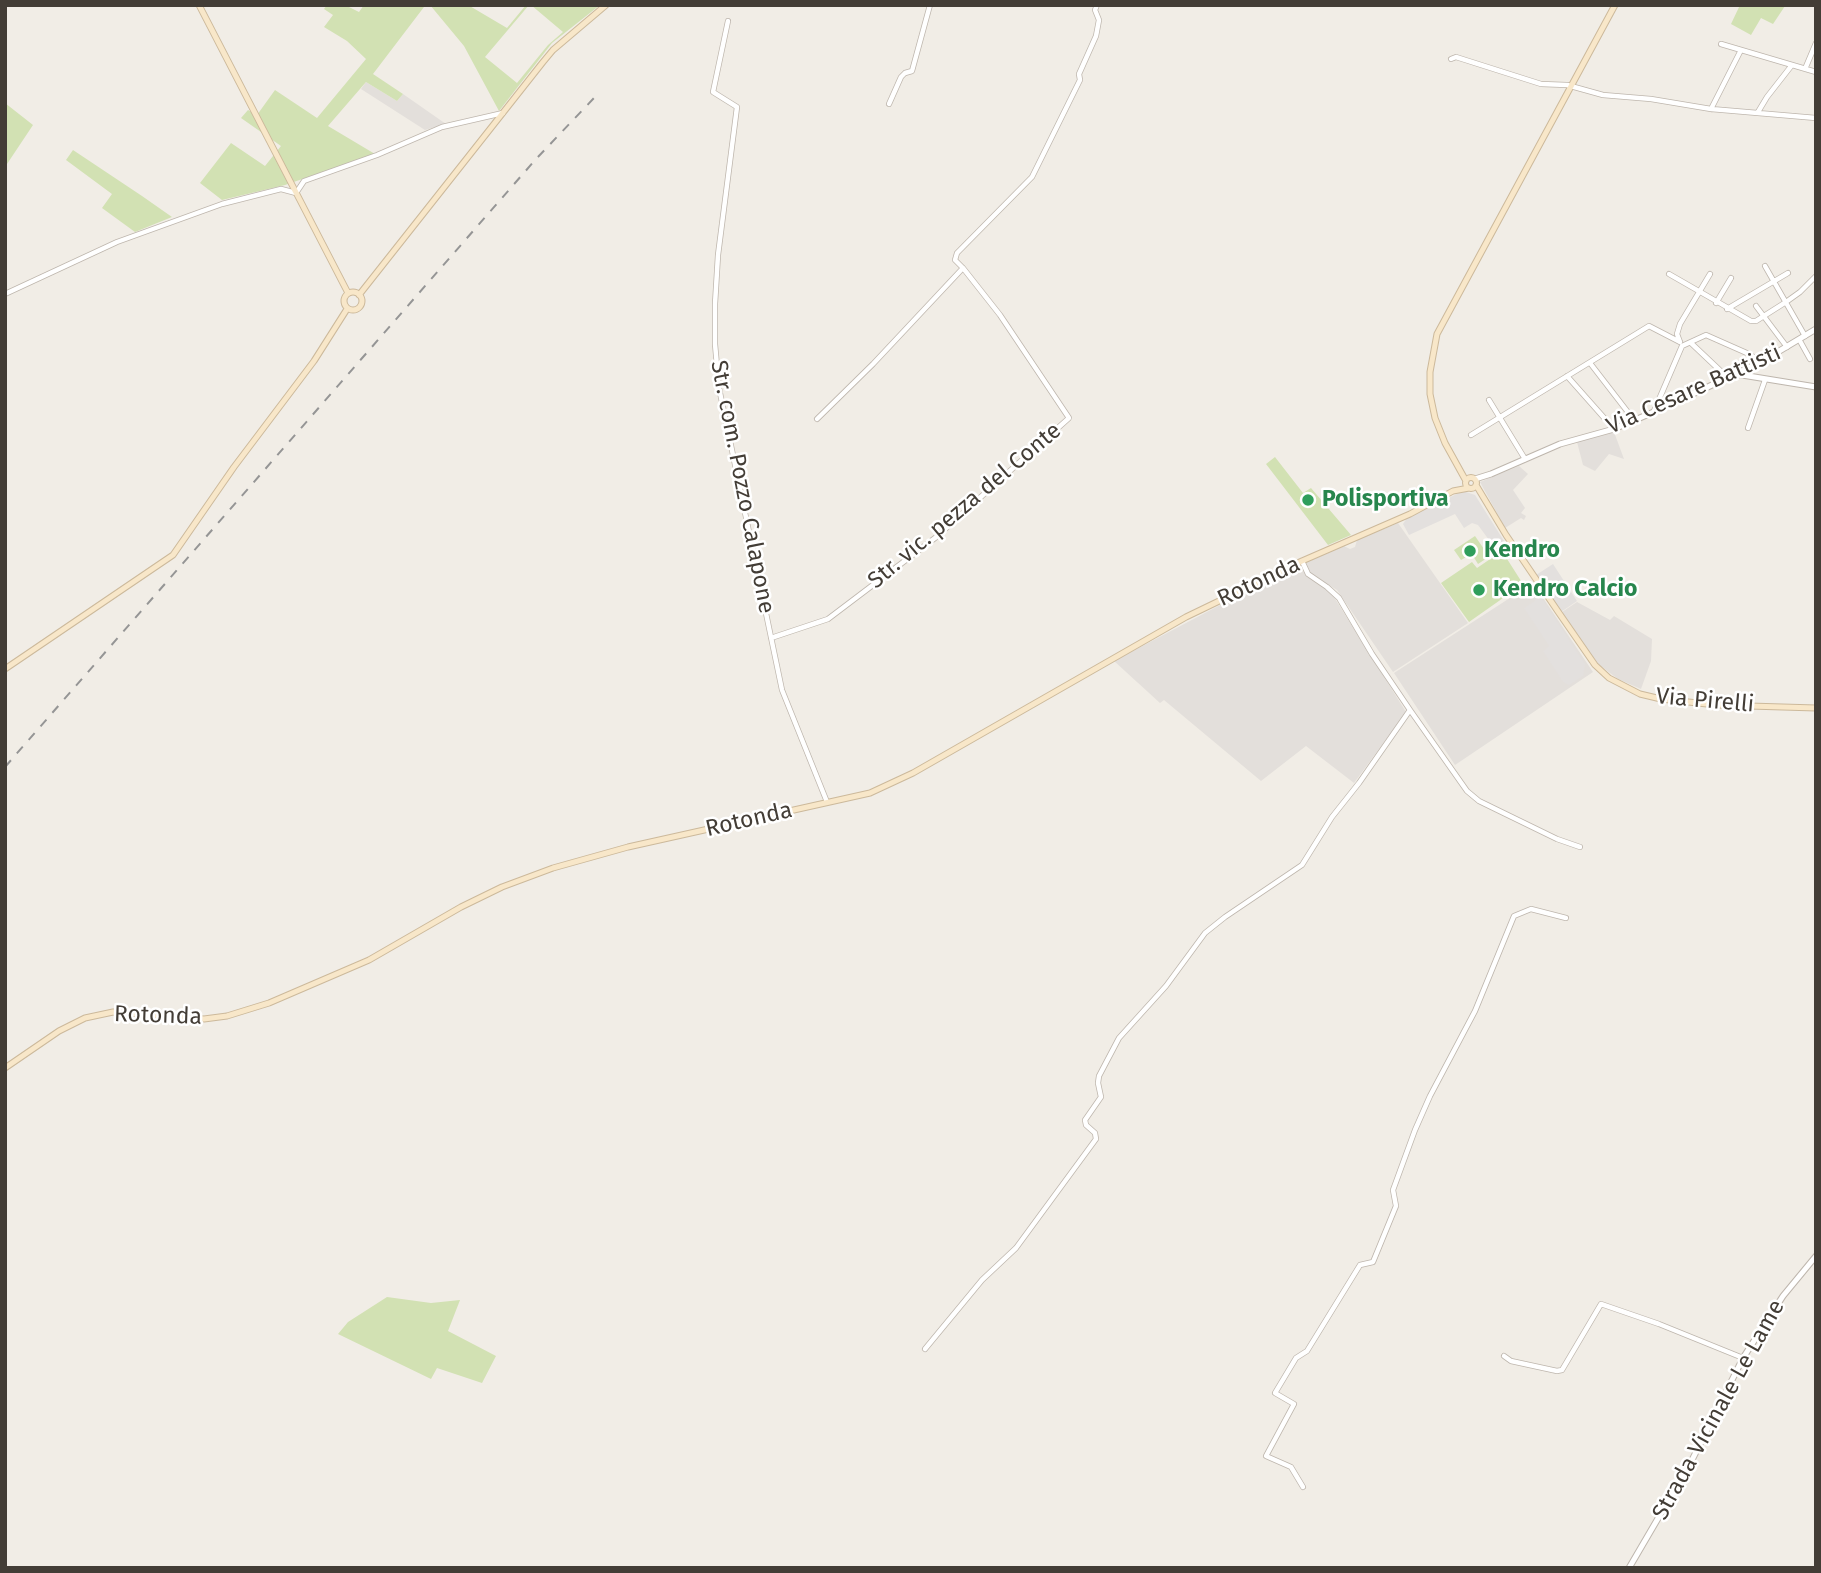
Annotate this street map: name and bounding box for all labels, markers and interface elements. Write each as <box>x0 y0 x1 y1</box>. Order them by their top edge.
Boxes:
street label: Via Cesare Battisti <box>1603 339 1785 441</box>
street label: Str. com. Pozzo Calapone <box>704 358 780 616</box>
street label: Str. vic. pezza del Conte <box>863 417 1067 595</box>
place label: Polisportiva <box>1322 486 1449 514</box>
marker: Polisportiva <box>1300 492 1316 508</box>
place label: Kendro <box>1484 537 1560 565</box>
marker: Kendro <box>1462 543 1478 559</box>
street label: Rotonda <box>1213 551 1305 613</box>
place label: Kendro Calcio <box>1493 576 1637 604</box>
marker: Kendro Calcio <box>1471 582 1487 598</box>
street label: Via Pirelli <box>1655 683 1755 719</box>
street label: Rotonda <box>703 797 795 843</box>
street label: Rotonda <box>113 1001 203 1031</box>
street label: Strada Vicinale Le Lame <box>1647 1295 1791 1525</box>

